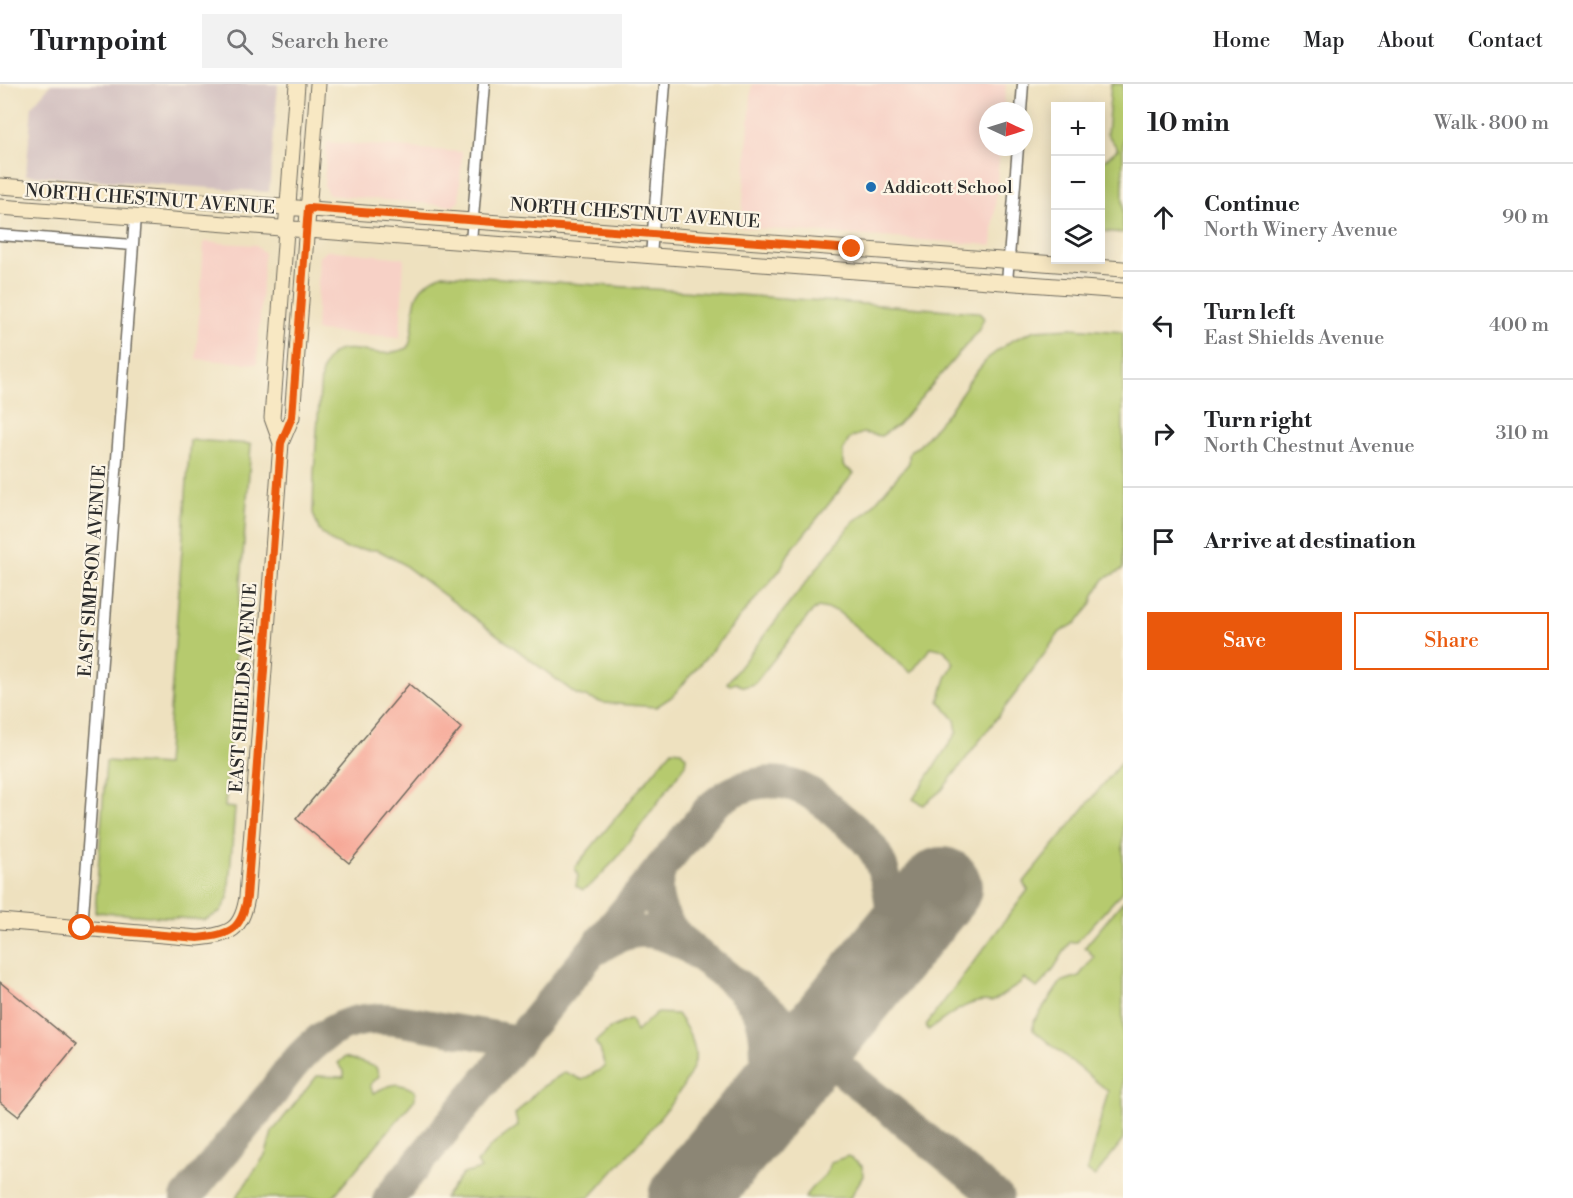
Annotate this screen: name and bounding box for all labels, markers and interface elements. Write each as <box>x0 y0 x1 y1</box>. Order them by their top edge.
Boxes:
search box <box>202 14 622 68</box>
text: Turnpoint <box>30 24 166 59</box>
icon: search <box>223 25 256 58</box>
text: Search here <box>271 28 389 55</box>
text: Home <box>1213 28 1270 54</box>
text: Map <box>1303 28 1345 54</box>
text: About <box>1378 28 1435 54</box>
text: Contact <box>1468 28 1543 54</box>
north arrow <box>979 102 1033 156</box>
map controls <box>1051 102 1105 264</box>
button: + <box>1051 102 1105 156</box>
text: 10 min <box>1147 107 1230 139</box>
text: Walk · 800 m <box>1434 111 1549 136</box>
button: − <box>1051 156 1105 210</box>
place label: Addicott School <box>882 176 1013 199</box>
street label: NORTH CHESTNUT AVENUE <box>24 179 276 220</box>
marker: Addicott School <box>864 180 878 194</box>
text: Continue <box>1204 191 1300 218</box>
street label: NORTH CHESTNUT AVENUE <box>509 193 761 234</box>
icon: ahead <box>1147 201 1180 234</box>
text: 90 m <box>1502 205 1549 230</box>
button: layers <box>1051 210 1105 264</box>
text: North Winery Avenue <box>1204 218 1398 243</box>
route end <box>838 235 864 261</box>
text: Turn left <box>1204 299 1295 326</box>
icon: left <box>1147 309 1180 342</box>
text: 400 m <box>1489 313 1549 338</box>
text: East Shields Avenue <box>1204 326 1384 351</box>
text: Turn right <box>1204 407 1312 434</box>
icon: right <box>1147 417 1180 450</box>
text: 310 m <box>1496 421 1549 446</box>
text: North Chestnut Avenue <box>1204 434 1415 459</box>
street label: EAST SIMPSON AVENUE <box>74 464 111 678</box>
icon: arrive <box>1147 525 1180 558</box>
text: Arrive at destination <box>1204 528 1416 555</box>
street label: EAST SHIELDS AVENUE <box>225 583 262 794</box>
button: Save <box>1147 612 1342 670</box>
button: Share <box>1354 612 1549 670</box>
route start <box>68 914 94 940</box>

